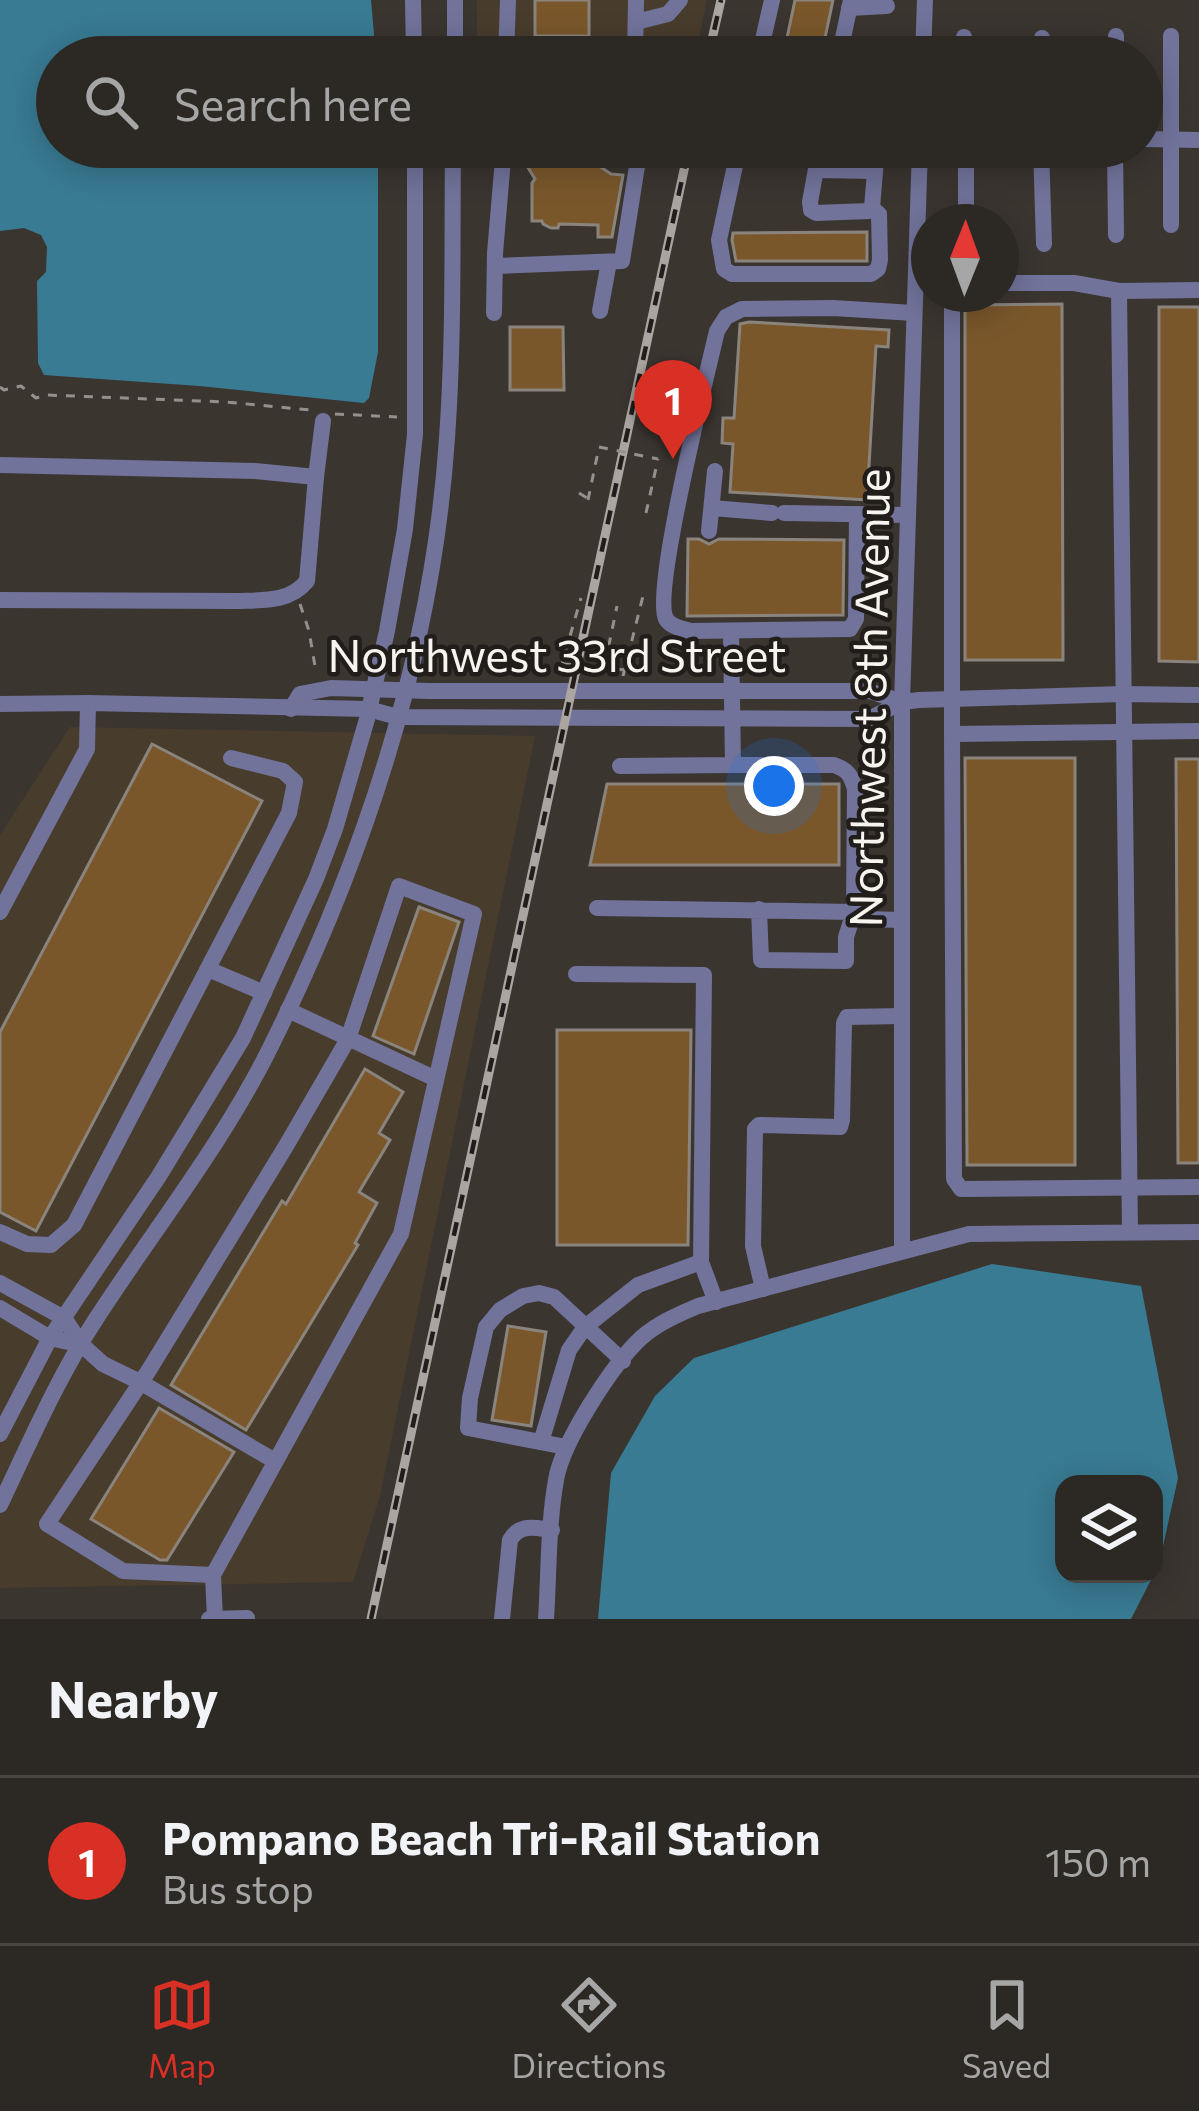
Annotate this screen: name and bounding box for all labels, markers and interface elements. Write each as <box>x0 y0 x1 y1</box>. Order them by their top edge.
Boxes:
search box <box>36 36 1163 168</box>
icon: search <box>78 69 144 135</box>
text: Search here <box>174 75 412 130</box>
north arrow <box>911 204 1019 312</box>
pin: 1 <box>634 360 712 459</box>
street label: Northwest 8th Avenue <box>836 468 899 928</box>
street label: Northwest 33rd Street <box>327 626 787 681</box>
your location <box>744 756 804 816</box>
map controls <box>1055 1475 1163 1583</box>
button: layers <box>1055 1475 1163 1583</box>
text: Nearby <box>48 1666 218 1729</box>
text: Pompano Beach Tri-Rail Station <box>162 1809 820 1864</box>
text: 1 <box>78 1837 96 1885</box>
text: 150 m <box>1045 1837 1151 1885</box>
text: Bus stop <box>162 1864 314 1912</box>
tab: Map <box>148 1972 216 2085</box>
tab: Directions <box>512 1972 666 2085</box>
tab: Saved <box>962 1972 1051 2085</box>

